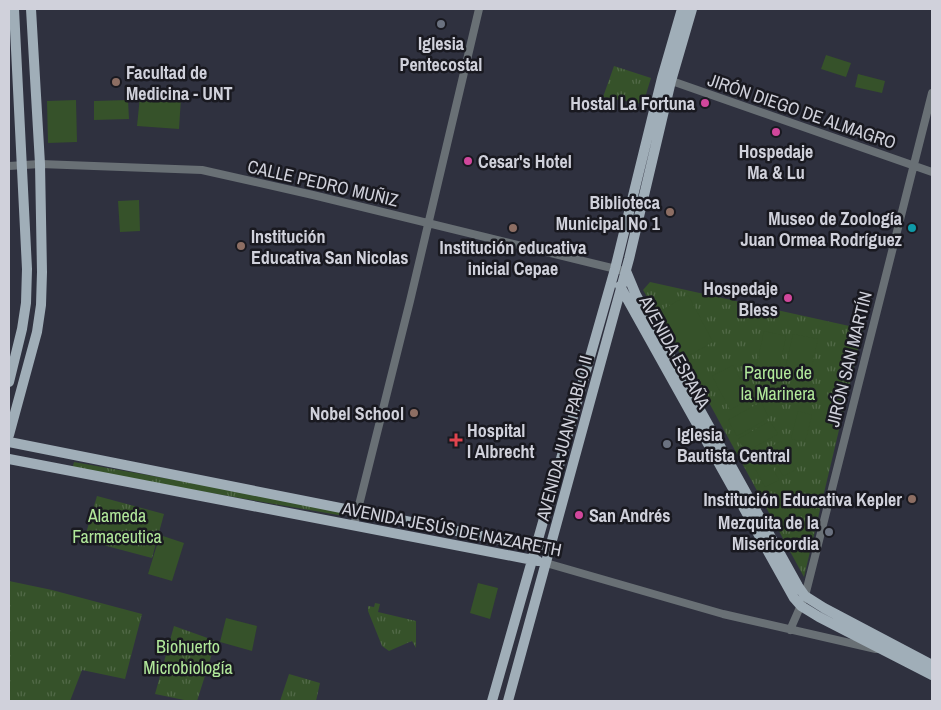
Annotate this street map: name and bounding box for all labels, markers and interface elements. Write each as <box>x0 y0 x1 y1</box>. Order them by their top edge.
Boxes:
marker: Iglesia Pentecostal <box>435 18 447 30</box>
place label: Iglesia Pentecostal <box>400 31 482 77</box>
place label: Facultad de Medicina - UNT <box>126 60 233 106</box>
street label: JIRÓN DIEGO DE ALMAGRO <box>704 67 900 155</box>
marker: Facultad de Medicina - UNT <box>110 76 122 88</box>
place label: Hostal La Fortuna <box>570 91 696 116</box>
marker: Hostal La Fortuna <box>699 97 711 109</box>
marker: Hospedaje Ma & Lu <box>770 126 782 138</box>
place label: Hospedaje Ma & Lu <box>739 139 813 185</box>
place label: Cesar's Hotel <box>478 149 572 174</box>
street label: CALLE PEDRO MUÑIZ <box>245 153 401 213</box>
marker: Cesar's Hotel <box>462 155 474 167</box>
place label: Biblioteca Municipal No 1 <box>556 190 661 236</box>
marker: Biblioteca Municipal No 1 <box>664 206 676 218</box>
place label: Museo de Zoología Juan Ormea Rodríguez <box>740 206 903 252</box>
marker: Institución educativa inicial Cepae <box>507 222 519 234</box>
marker: Museo de Zoología Juan Ormea Rodríguez <box>906 222 918 234</box>
place label: Institución Educativa San Nicolas <box>251 224 409 270</box>
place label: Institución educativa inicial Cepae <box>440 235 587 281</box>
marker: Institución Educativa San Nicolas <box>235 240 247 252</box>
place label: Hospedaje Bless <box>703 276 778 322</box>
street label: JIRÓN SAN MARTÍN <box>820 288 878 430</box>
street label: AVENIDA ESPAÑA <box>633 290 717 413</box>
marker: Hospedaje Bless <box>782 292 794 304</box>
street label: AVENIDA JUAN PABLO II <box>530 353 598 524</box>
park label: Parque de la Marinera <box>741 360 815 406</box>
place label: Nobel School <box>310 401 404 426</box>
marker: Nobel School <box>408 407 420 419</box>
place label: Hospital I Albrecht <box>467 418 535 464</box>
place label: Iglesia Bautista Central <box>677 422 790 468</box>
marker: Hospital I Albrecht <box>449 433 463 447</box>
marker: Iglesia Bautista Central <box>661 438 673 450</box>
place label: Institución Educativa Kepler <box>703 487 902 512</box>
marker: Institución Educativa Kepler <box>906 493 918 505</box>
street label: AVENIDA JESÚS DE NAZARETH <box>339 495 564 563</box>
park label: Alameda Farmaceutica <box>72 503 162 549</box>
place label: San Andrés <box>589 503 671 528</box>
marker: San Andrés <box>573 509 585 521</box>
place label: Mezquita de la Misericordia <box>718 510 820 556</box>
marker: Mezquita de la Misericordia <box>823 526 835 538</box>
park label: Biohuerto Microbiología <box>143 634 233 680</box>

